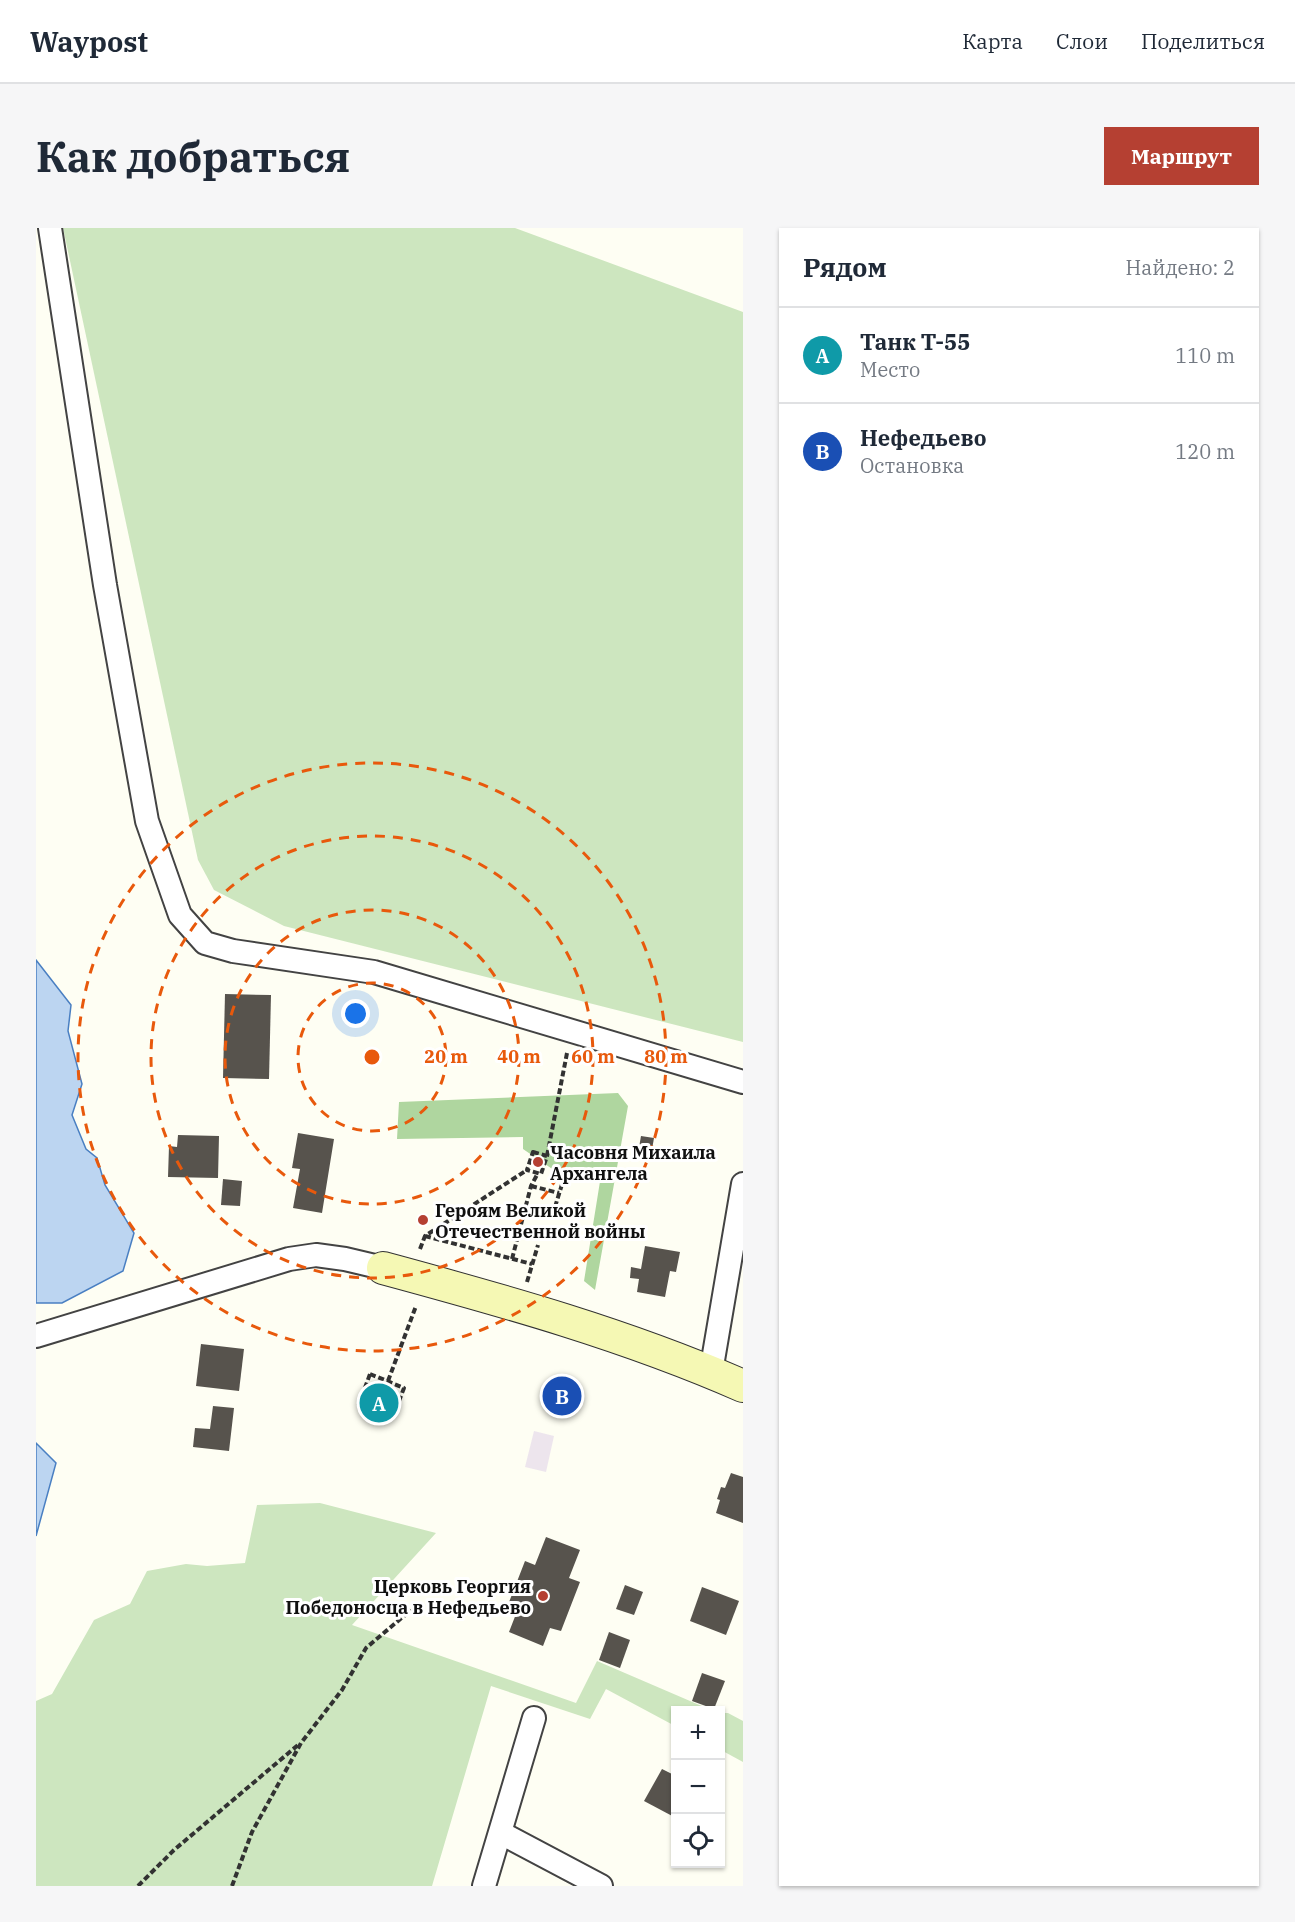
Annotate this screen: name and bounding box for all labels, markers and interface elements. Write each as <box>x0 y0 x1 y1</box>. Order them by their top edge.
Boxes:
text: Waypost <box>30 23 148 60</box>
text: Карта <box>962 27 1023 55</box>
text: Слои <box>1056 27 1108 55</box>
text: Поделиться <box>1141 27 1265 55</box>
button: Маршрут <box>1104 127 1259 185</box>
text: Как добраться <box>36 129 350 184</box>
text: Рядом <box>803 250 887 284</box>
text: Найдено: 2 <box>1126 254 1235 281</box>
text: Танк Т-55 <box>860 327 971 356</box>
text: A <box>816 342 829 369</box>
text: 110 m <box>1175 342 1235 369</box>
text: Место <box>860 356 920 383</box>
text: Нефедьево <box>860 423 986 452</box>
text: B <box>815 438 830 465</box>
text: 120 m <box>1175 438 1235 465</box>
text: Остановка <box>860 452 964 479</box>
your location <box>341 999 370 1028</box>
text: 20 m <box>424 1045 468 1068</box>
text: 40 m <box>497 1045 541 1068</box>
text: 60 m <box>571 1045 615 1068</box>
text: 80 m <box>644 1045 688 1068</box>
centre of rings <box>362 1047 382 1067</box>
place label: Часовня Михаила Архангела <box>550 1141 716 1185</box>
marker: Часовня Михаила Архангела <box>531 1155 545 1169</box>
place label: Героям Великой Отечественной войны <box>435 1199 646 1243</box>
marker: Героям Великой Отечественной войны <box>416 1213 430 1227</box>
pin: B <box>542 1374 582 1418</box>
pin: A <box>360 1380 398 1426</box>
place label: Церковь Георгия Победоносца в Нефедьево <box>285 1575 531 1619</box>
marker: Церковь Георгия Победоносца в Нефедьево <box>536 1589 550 1603</box>
map controls <box>671 1706 725 1868</box>
button: + <box>671 1706 725 1760</box>
button: − <box>671 1760 725 1814</box>
button: locate <box>671 1814 725 1868</box>

